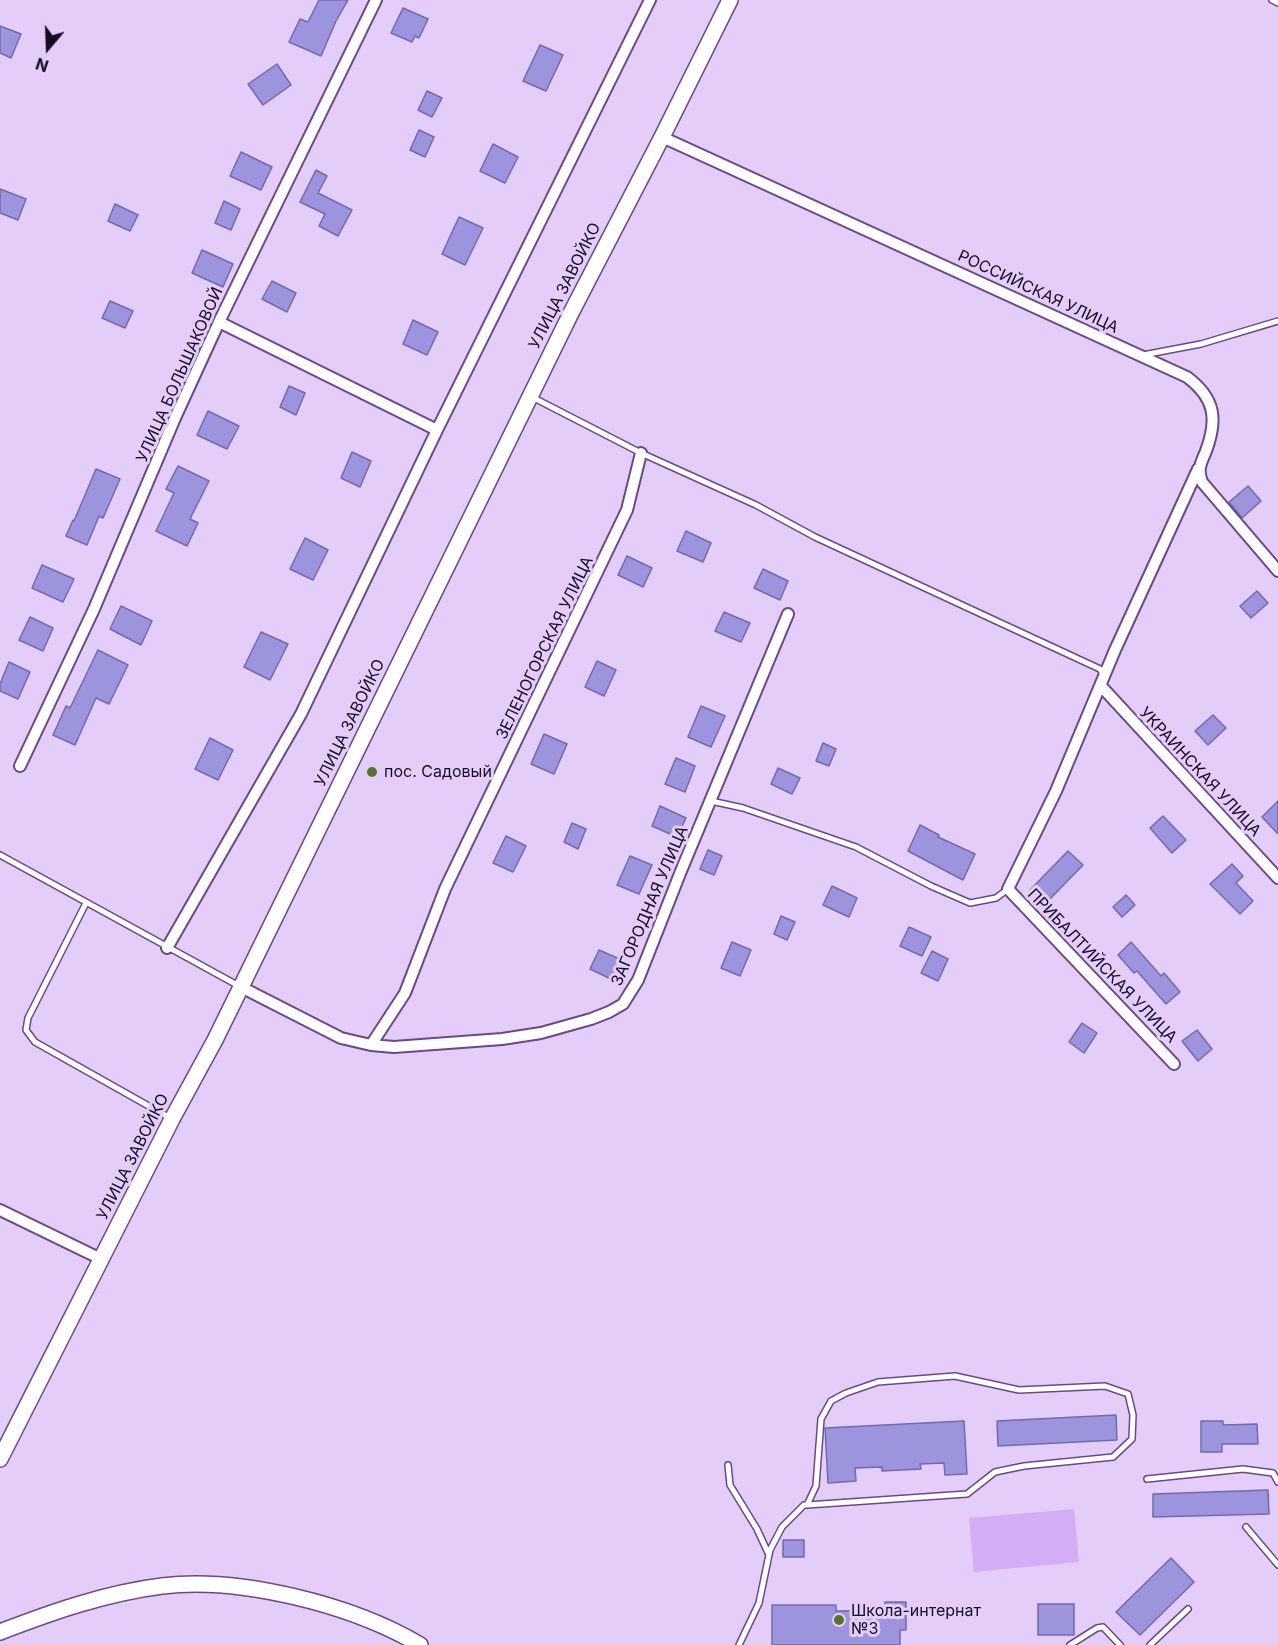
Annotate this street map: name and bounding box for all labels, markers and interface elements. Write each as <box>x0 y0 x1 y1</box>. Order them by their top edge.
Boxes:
north arrow <box>18 18 78 78</box>
text: N <box>33 54 51 76</box>
street label: УЛИЦА ЗАВОЙКО <box>525 220 605 352</box>
street label: РОССИЙСКАЯ УЛИЦА <box>955 246 1121 338</box>
street label: УЛИЦА БОЛЬШАКОВОЙ <box>133 284 227 466</box>
street label: ЗЕЛЕНОГОРСКАЯ УЛИЦА <box>492 553 598 743</box>
street label: УЛИЦА ЗАВОЙКО <box>311 656 389 790</box>
street label: УКРАИНСКАЯ УЛИЦА <box>1135 703 1265 841</box>
place label: пос. Садовый <box>384 762 492 782</box>
marker: пос. Садовый <box>365 765 379 779</box>
street label: ЗАГОРОДНАЯ УЛИЦА <box>608 823 692 989</box>
street label: ПРИБАЛТИЙСКАЯ УЛИЦА <box>1023 885 1181 1047</box>
street label: УЛИЦА ЗАВОЙКО <box>93 1091 173 1223</box>
place label: Школа-интернат №3 <box>851 1601 981 1639</box>
marker: Школа-интернат №3 <box>832 1613 846 1627</box>

